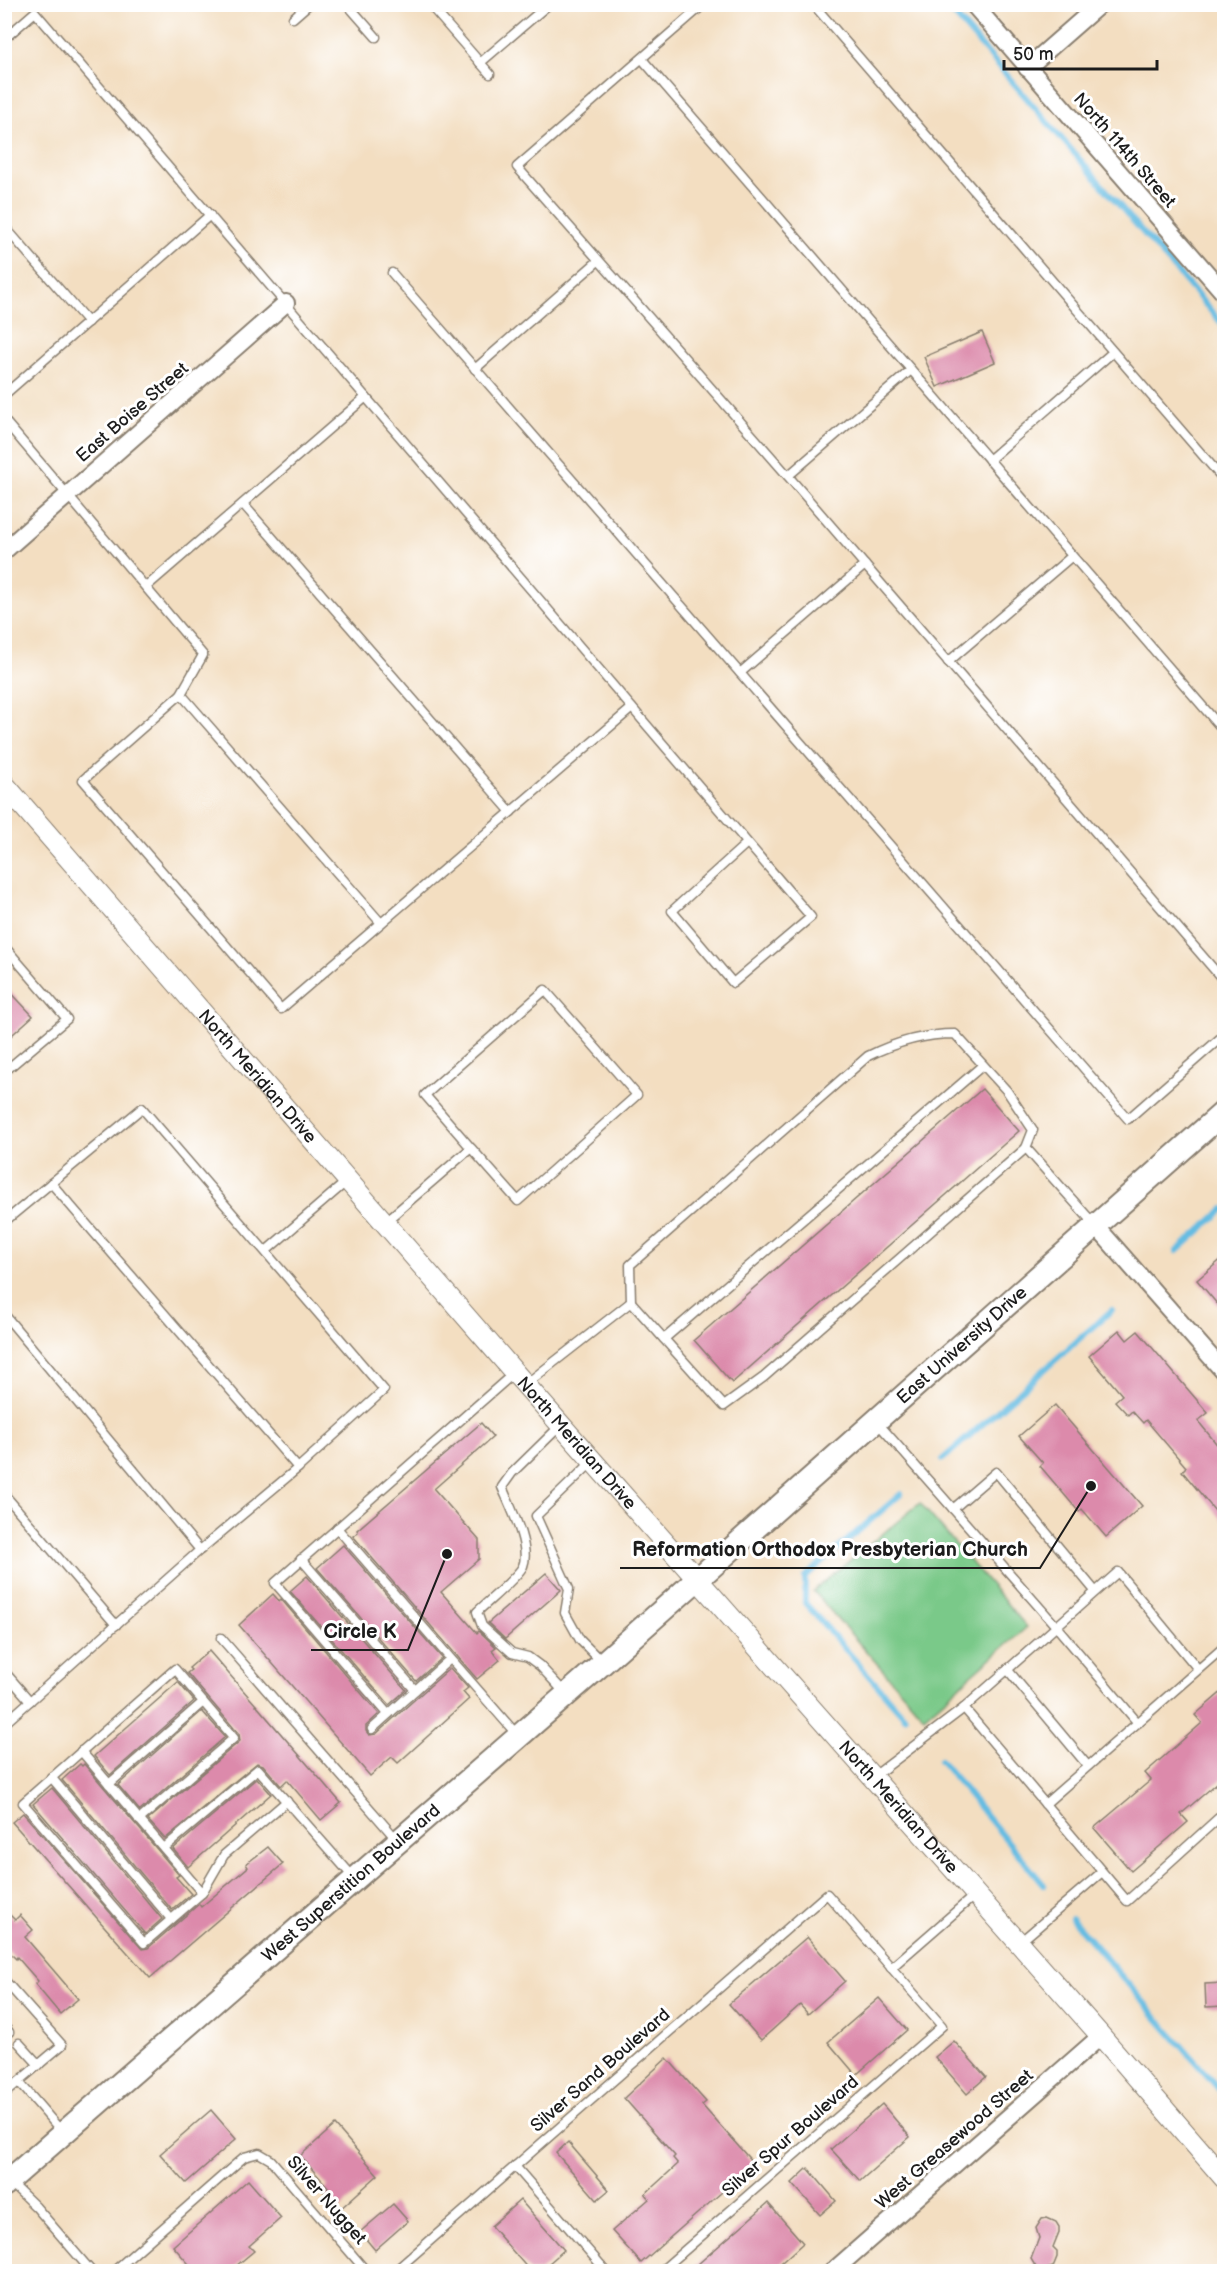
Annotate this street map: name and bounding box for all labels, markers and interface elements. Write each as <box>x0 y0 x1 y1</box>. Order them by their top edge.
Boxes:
scale bar <box>1004 33 1157 71</box>
text: 50 m <box>1013 44 1054 65</box>
street label: North 114th Street <box>1069 89 1180 212</box>
street label: East Boise Street <box>72 358 193 467</box>
street label: North Meridian Drive <box>194 1006 321 1148</box>
street label: East University Drive <box>893 1282 1032 1408</box>
street label: North Meridian Drive <box>512 1373 641 1514</box>
callout: Reformation Orthodox Presbyterian Church <box>620 1530 1040 1568</box>
text: Reformation Orthodox Presbyterian Church <box>632 1538 1028 1562</box>
callout: Circle K <box>311 1612 408 1650</box>
text: Circle K <box>323 1620 397 1644</box>
street label: North Meridian Drive <box>834 1737 963 1878</box>
street label: West Superstition Boulevard <box>258 1800 444 1966</box>
street label: Silver Sand Boulevard <box>526 2004 674 2137</box>
street label: West Greasewood Street <box>871 2065 1038 2214</box>
street label: Silver Spur Boulevard <box>718 2071 863 2201</box>
street label: Silver Nugget <box>283 2152 371 2249</box>

